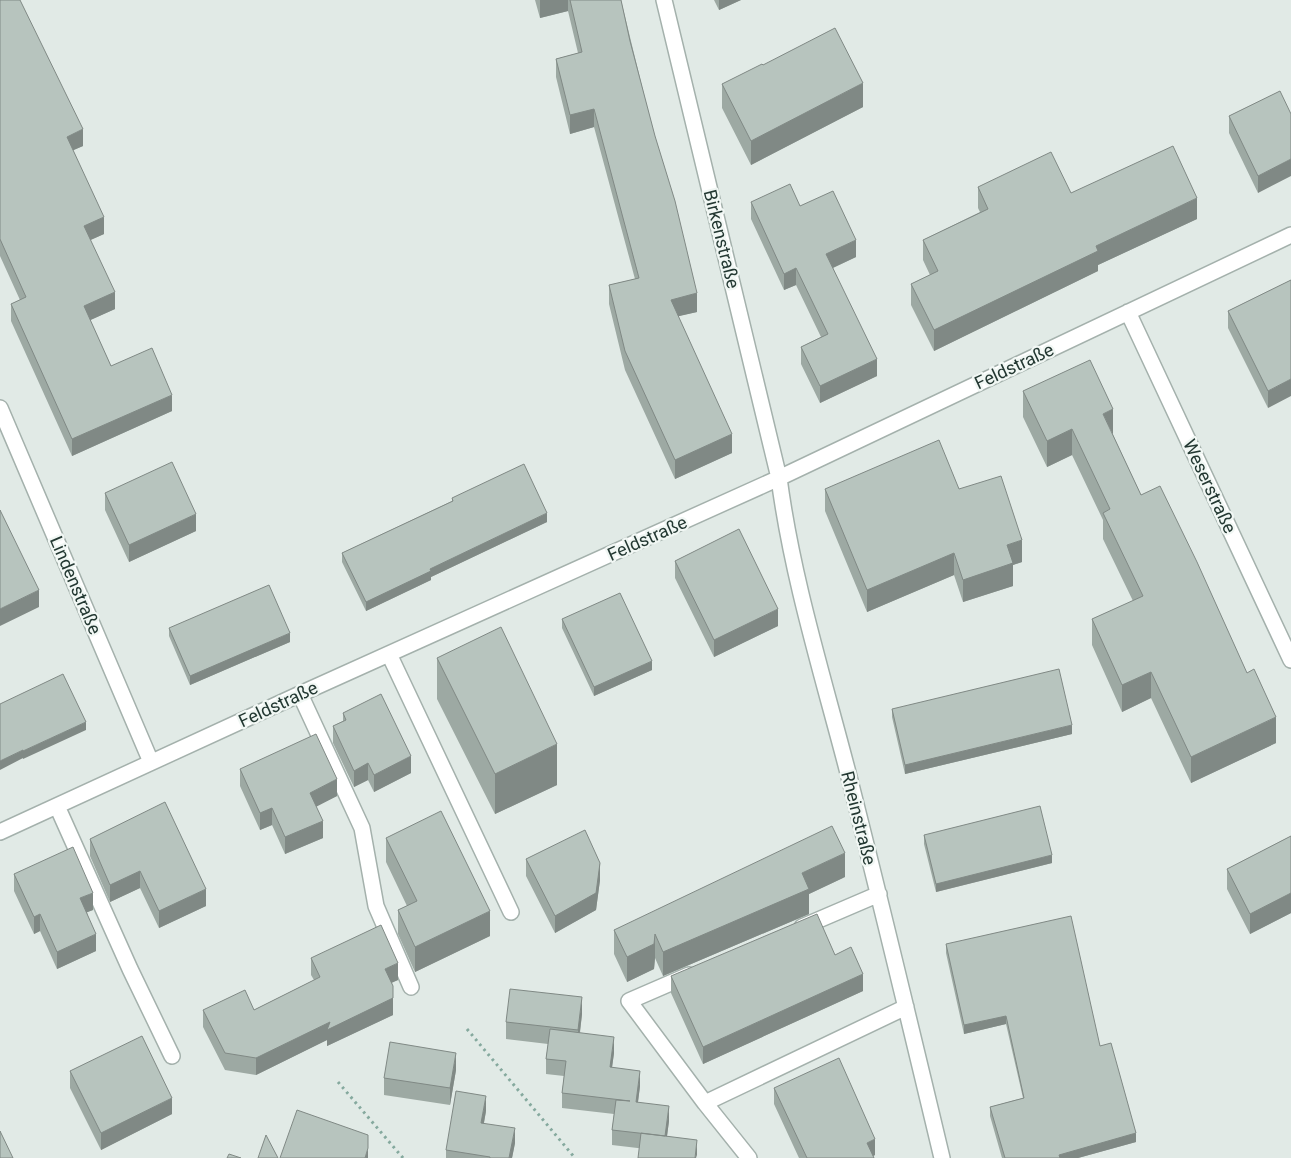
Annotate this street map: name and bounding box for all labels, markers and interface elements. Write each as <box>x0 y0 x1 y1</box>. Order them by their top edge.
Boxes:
street label: Birkenstraße <box>700 187 744 291</box>
street label: Feldstraße <box>971 339 1057 393</box>
street label: Weserstraße <box>1179 436 1241 536</box>
street label: Feldstraße <box>604 511 690 565</box>
street label: Lindenstraße <box>46 533 106 637</box>
street label: Feldstraße <box>235 677 321 731</box>
street label: Rheinstraße <box>837 769 881 867</box>

